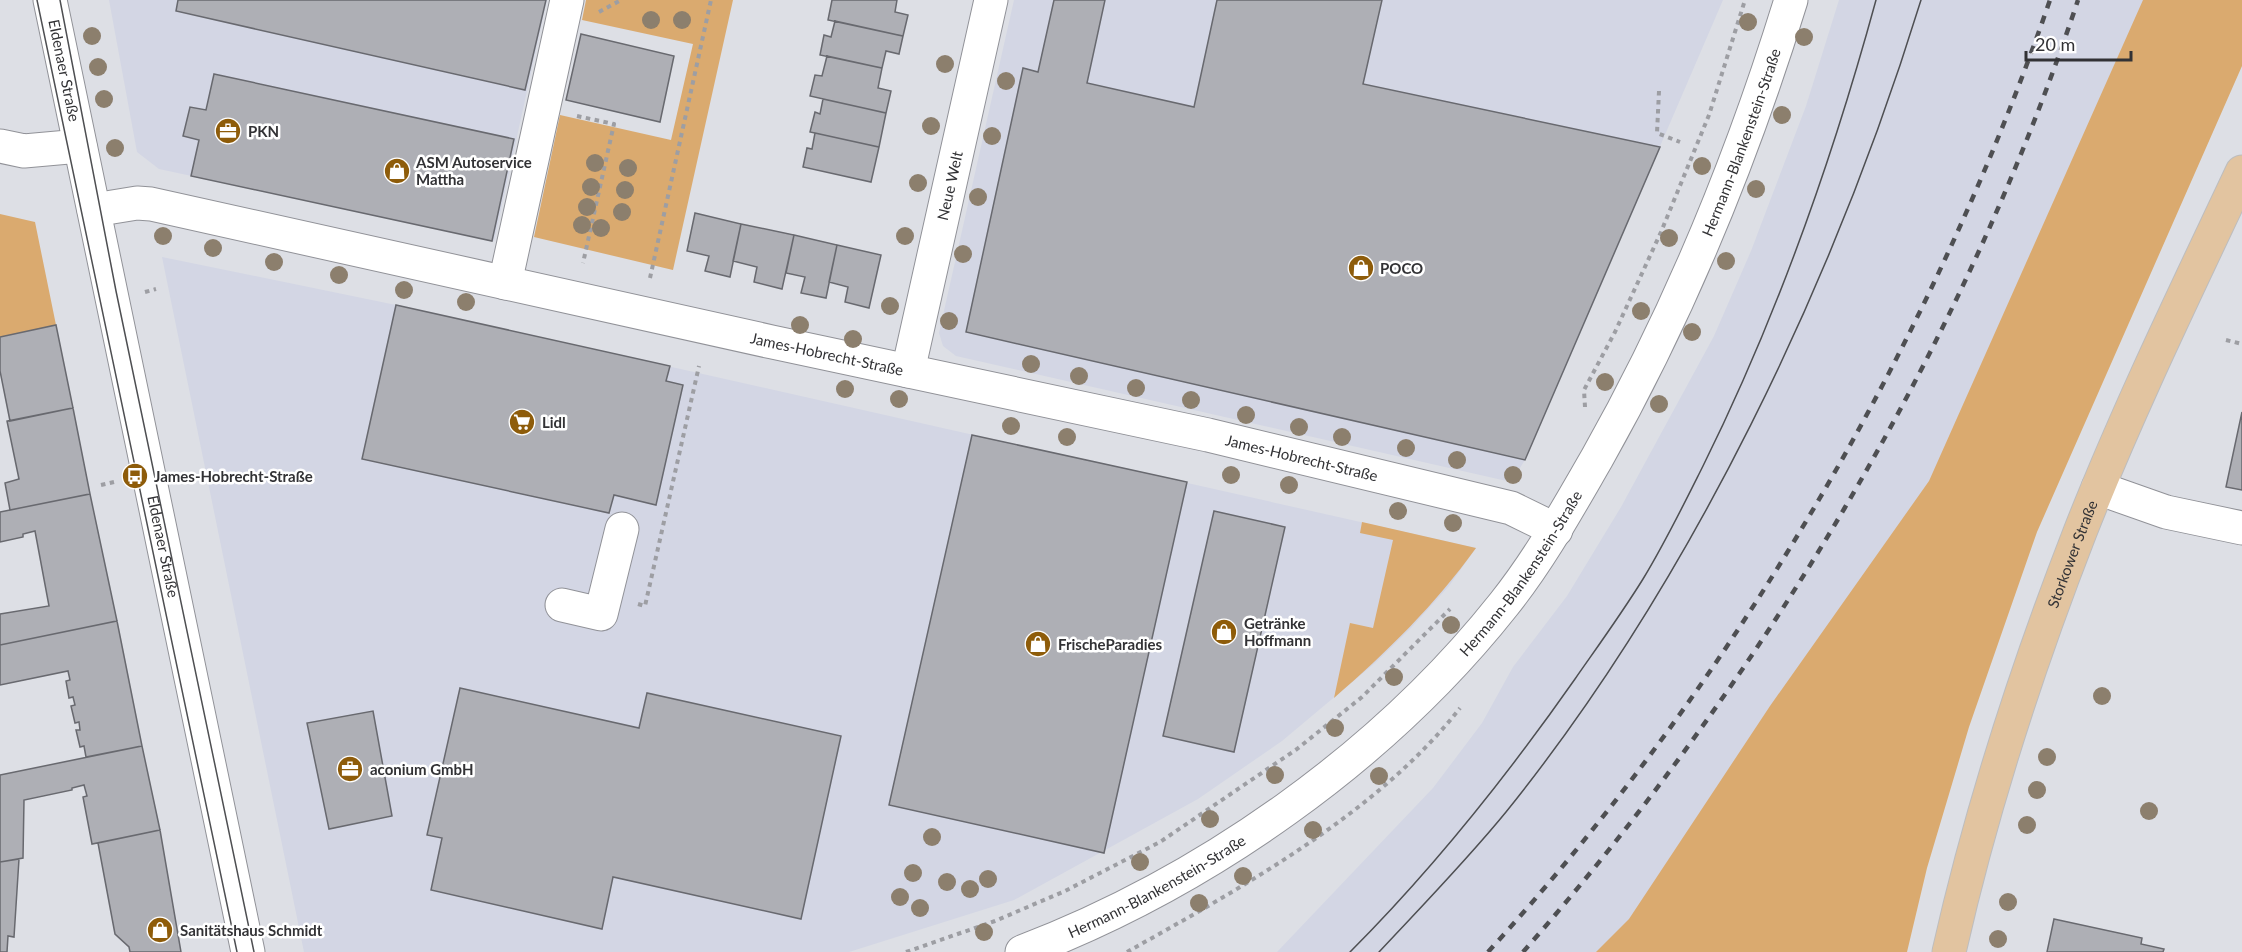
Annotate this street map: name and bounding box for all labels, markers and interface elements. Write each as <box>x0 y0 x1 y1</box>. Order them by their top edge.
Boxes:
street label: Eldenaer Straße <box>45 18 84 123</box>
scale bar <box>2026 24 2131 62</box>
text: 20 m <box>2035 33 2075 55</box>
street label: Hermann-Blankenstein-Straße <box>1698 46 1784 239</box>
office icon: PKN <box>213 116 243 146</box>
place label: PKN <box>248 122 279 140</box>
street label: Neue Welt <box>933 149 966 222</box>
place label: ASM Autoservice Mattha <box>415 153 532 188</box>
shop icon: ASM Autoservice Mattha <box>382 156 412 186</box>
shop icon: POCO <box>1346 253 1376 283</box>
place label: POCO <box>1380 259 1423 277</box>
street label: James-Hobrecht-Straße <box>749 328 905 379</box>
supermarket icon: Lidl <box>507 407 537 437</box>
place label: Lidl <box>542 413 566 431</box>
street label: James-Hobrecht-Straße <box>1224 431 1380 485</box>
bus stop icon: James-Hobrecht-Straße <box>120 461 150 491</box>
place label: James-Hobrecht-Straße <box>154 467 313 485</box>
street label: Hermann-Blankenstein-Straße <box>1455 487 1585 659</box>
street label: Eldenaer Straße <box>144 494 183 599</box>
street label: Storkower Straße <box>2043 497 2101 610</box>
place label: Getränke Hoffmann <box>1244 614 1311 649</box>
shop icon: Getränke Hoffmann <box>1209 617 1239 647</box>
shop icon: FrischeParadies <box>1023 629 1053 659</box>
place label: FrischeParadies <box>1058 635 1162 653</box>
office icon: aconium GmbH <box>335 754 365 784</box>
place label: aconium GmbH <box>370 760 473 778</box>
street label: Hermann-Blankenstein-Straße <box>1065 831 1249 941</box>
shop icon: Sanitätshaus Schmidt <box>145 915 175 945</box>
place label: Sanitätshaus Schmidt <box>180 921 323 939</box>

